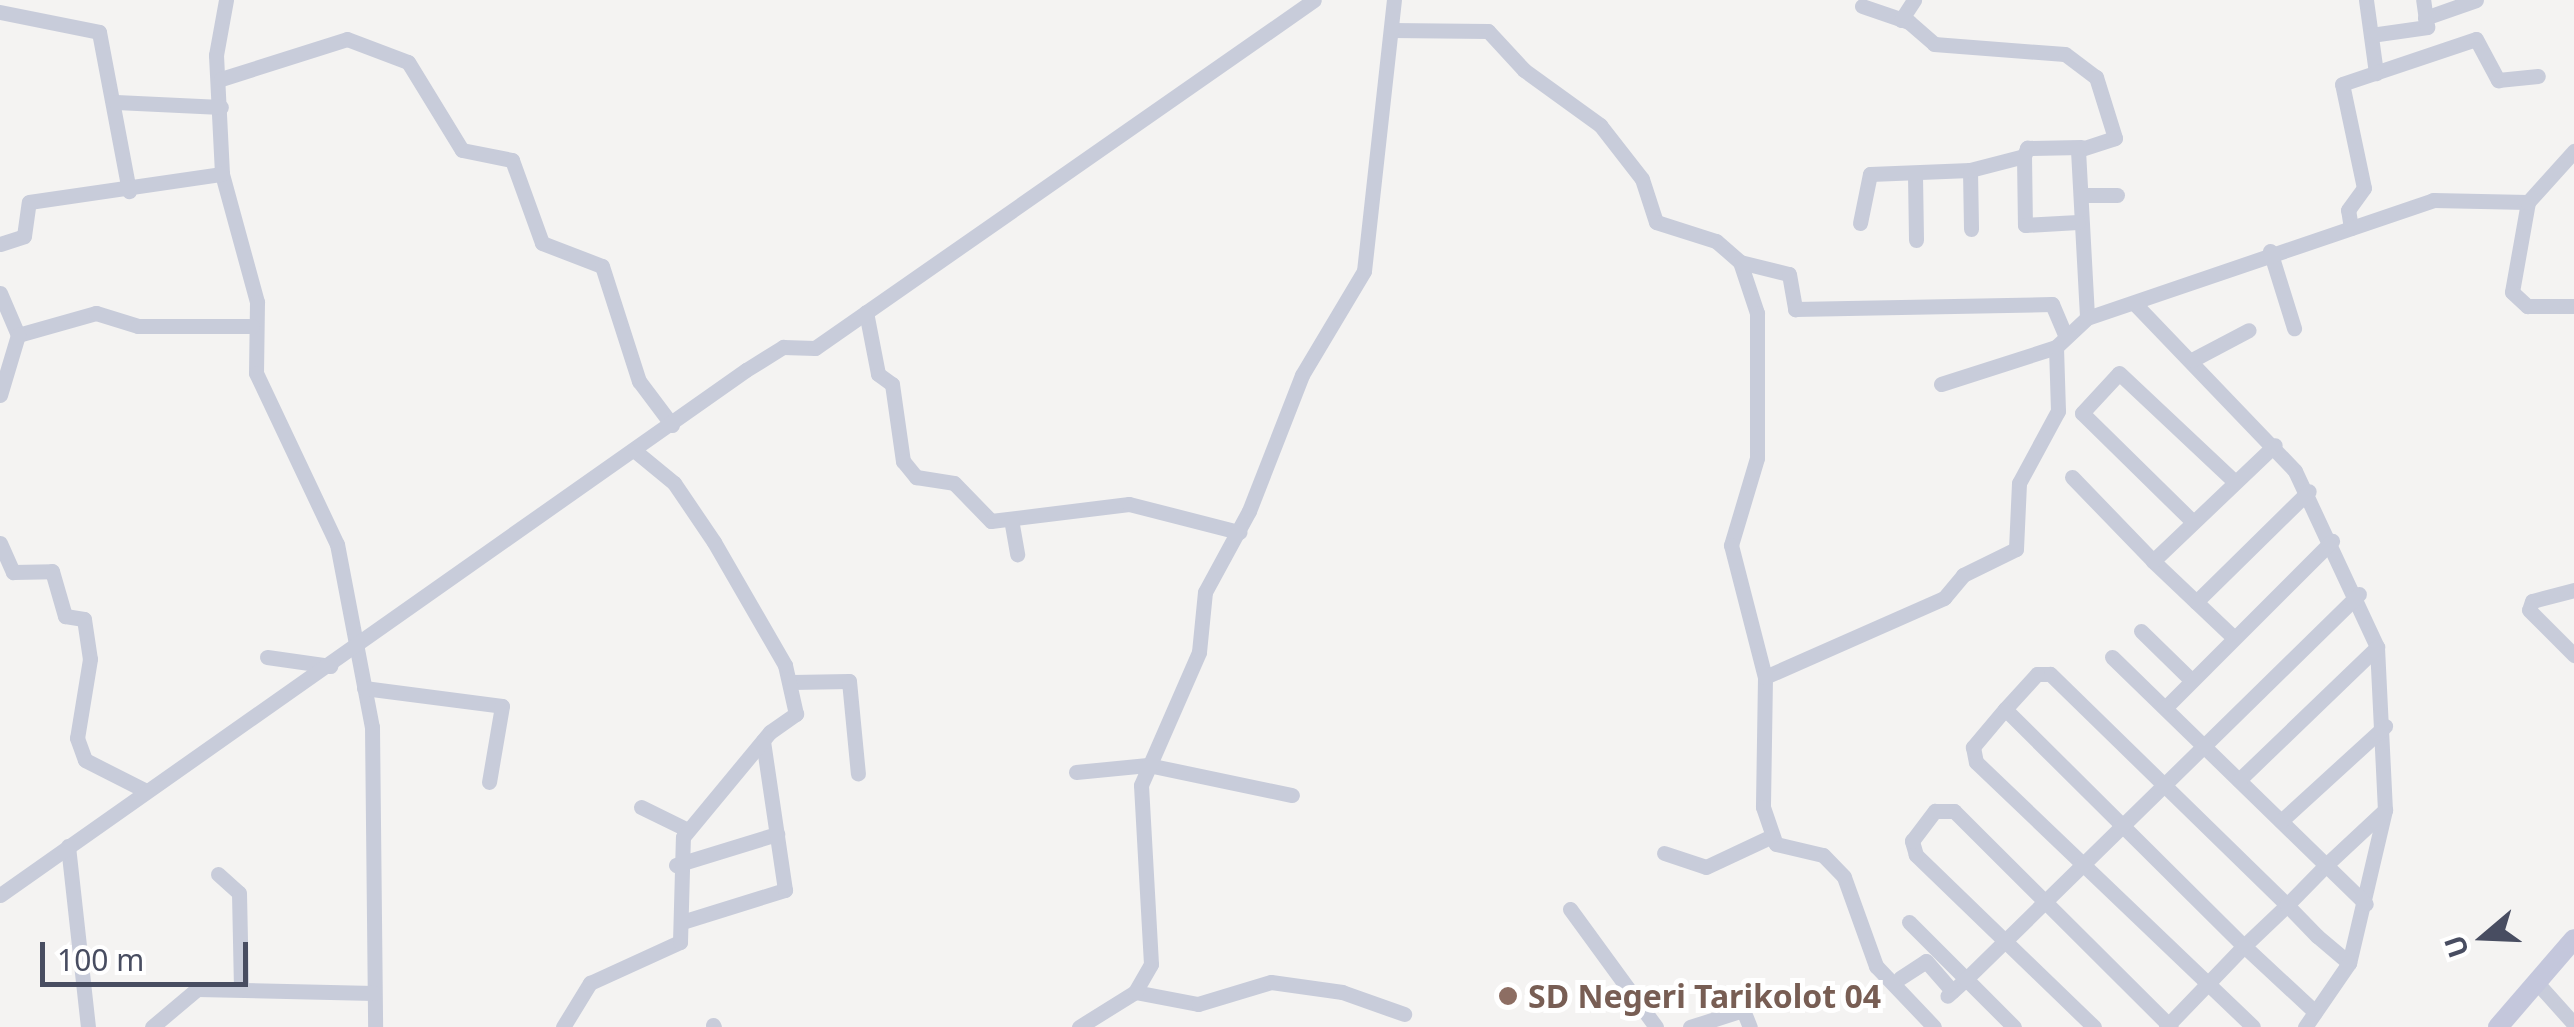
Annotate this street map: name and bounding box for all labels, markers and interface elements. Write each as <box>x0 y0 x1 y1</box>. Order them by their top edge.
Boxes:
north arrow <box>2434 887 2534 987</box>
scale bar <box>45 922 252 984</box>
text: U <box>2434 931 2477 963</box>
text: 100 m <box>57 939 144 980</box>
place label: SD Negeri Tarikolot 04 <box>1528 977 1881 1015</box>
marker: SD Negeri Tarikolot 04 <box>1497 985 1519 1007</box>

